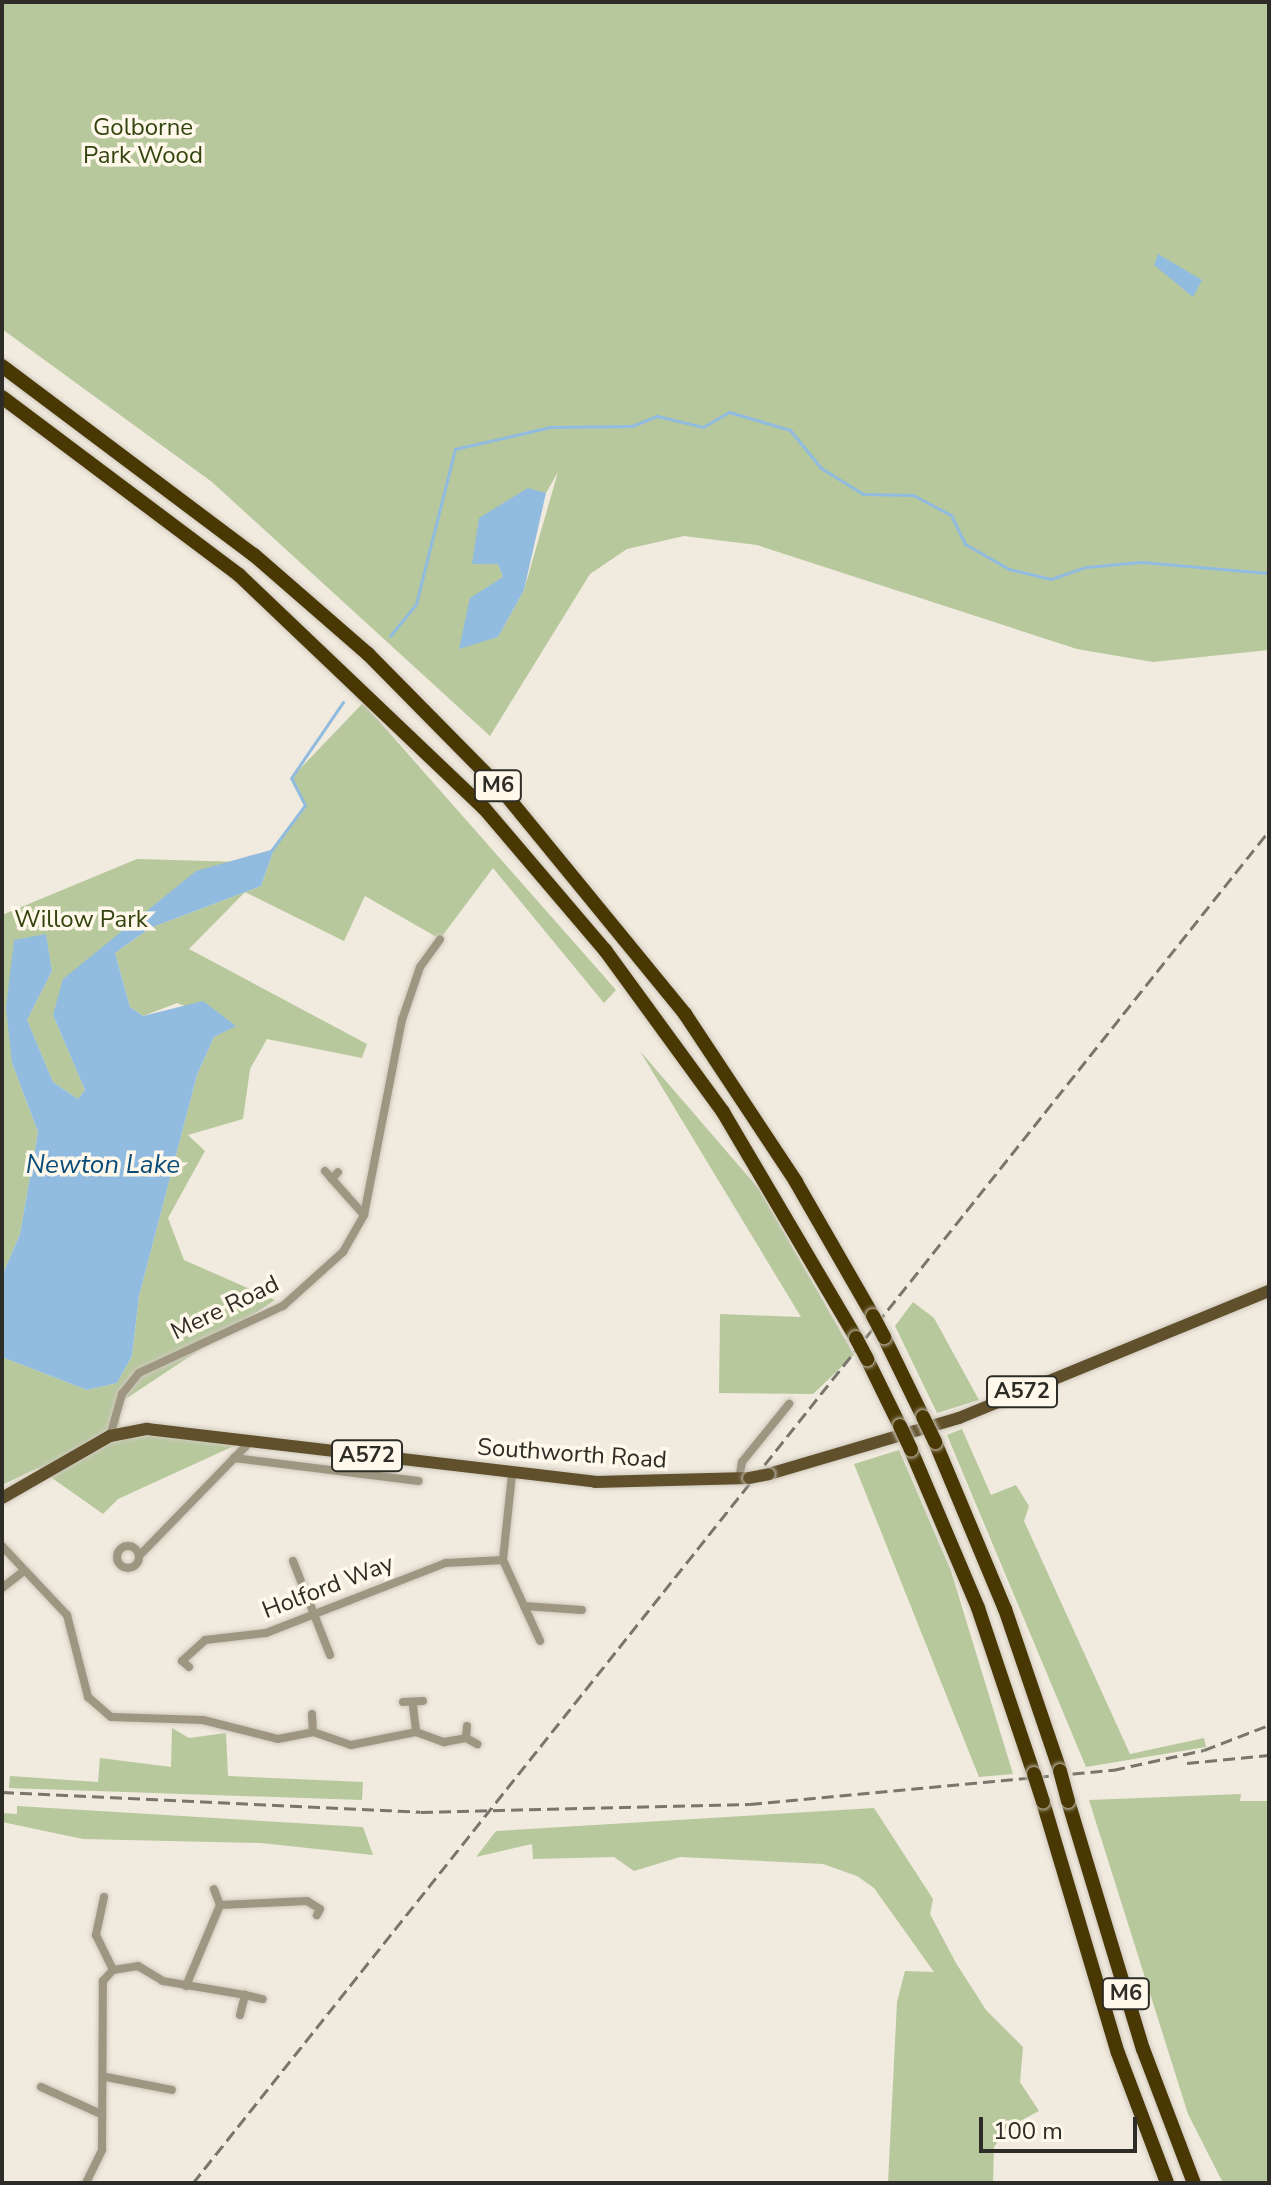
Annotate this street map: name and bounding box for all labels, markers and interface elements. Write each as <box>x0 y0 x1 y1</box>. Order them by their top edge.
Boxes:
park label: Golborne Park Wood <box>83 114 203 170</box>
road number: M6 <box>472 768 524 804</box>
park label: Willow Park <box>14 906 148 934</box>
water label: Newton Lake <box>26 1149 180 1181</box>
street label: Mere Road <box>166 1270 284 1346</box>
road number: A572 <box>986 1374 1058 1410</box>
street label: Southworth Road <box>476 1433 668 1475</box>
road number: A572 <box>331 1438 403 1474</box>
street label: Holford Way <box>258 1549 398 1625</box>
road number: M6 <box>1100 1976 1152 2012</box>
scale bar <box>983 2101 1141 2151</box>
text: 100 m <box>993 2115 1063 2147</box>

